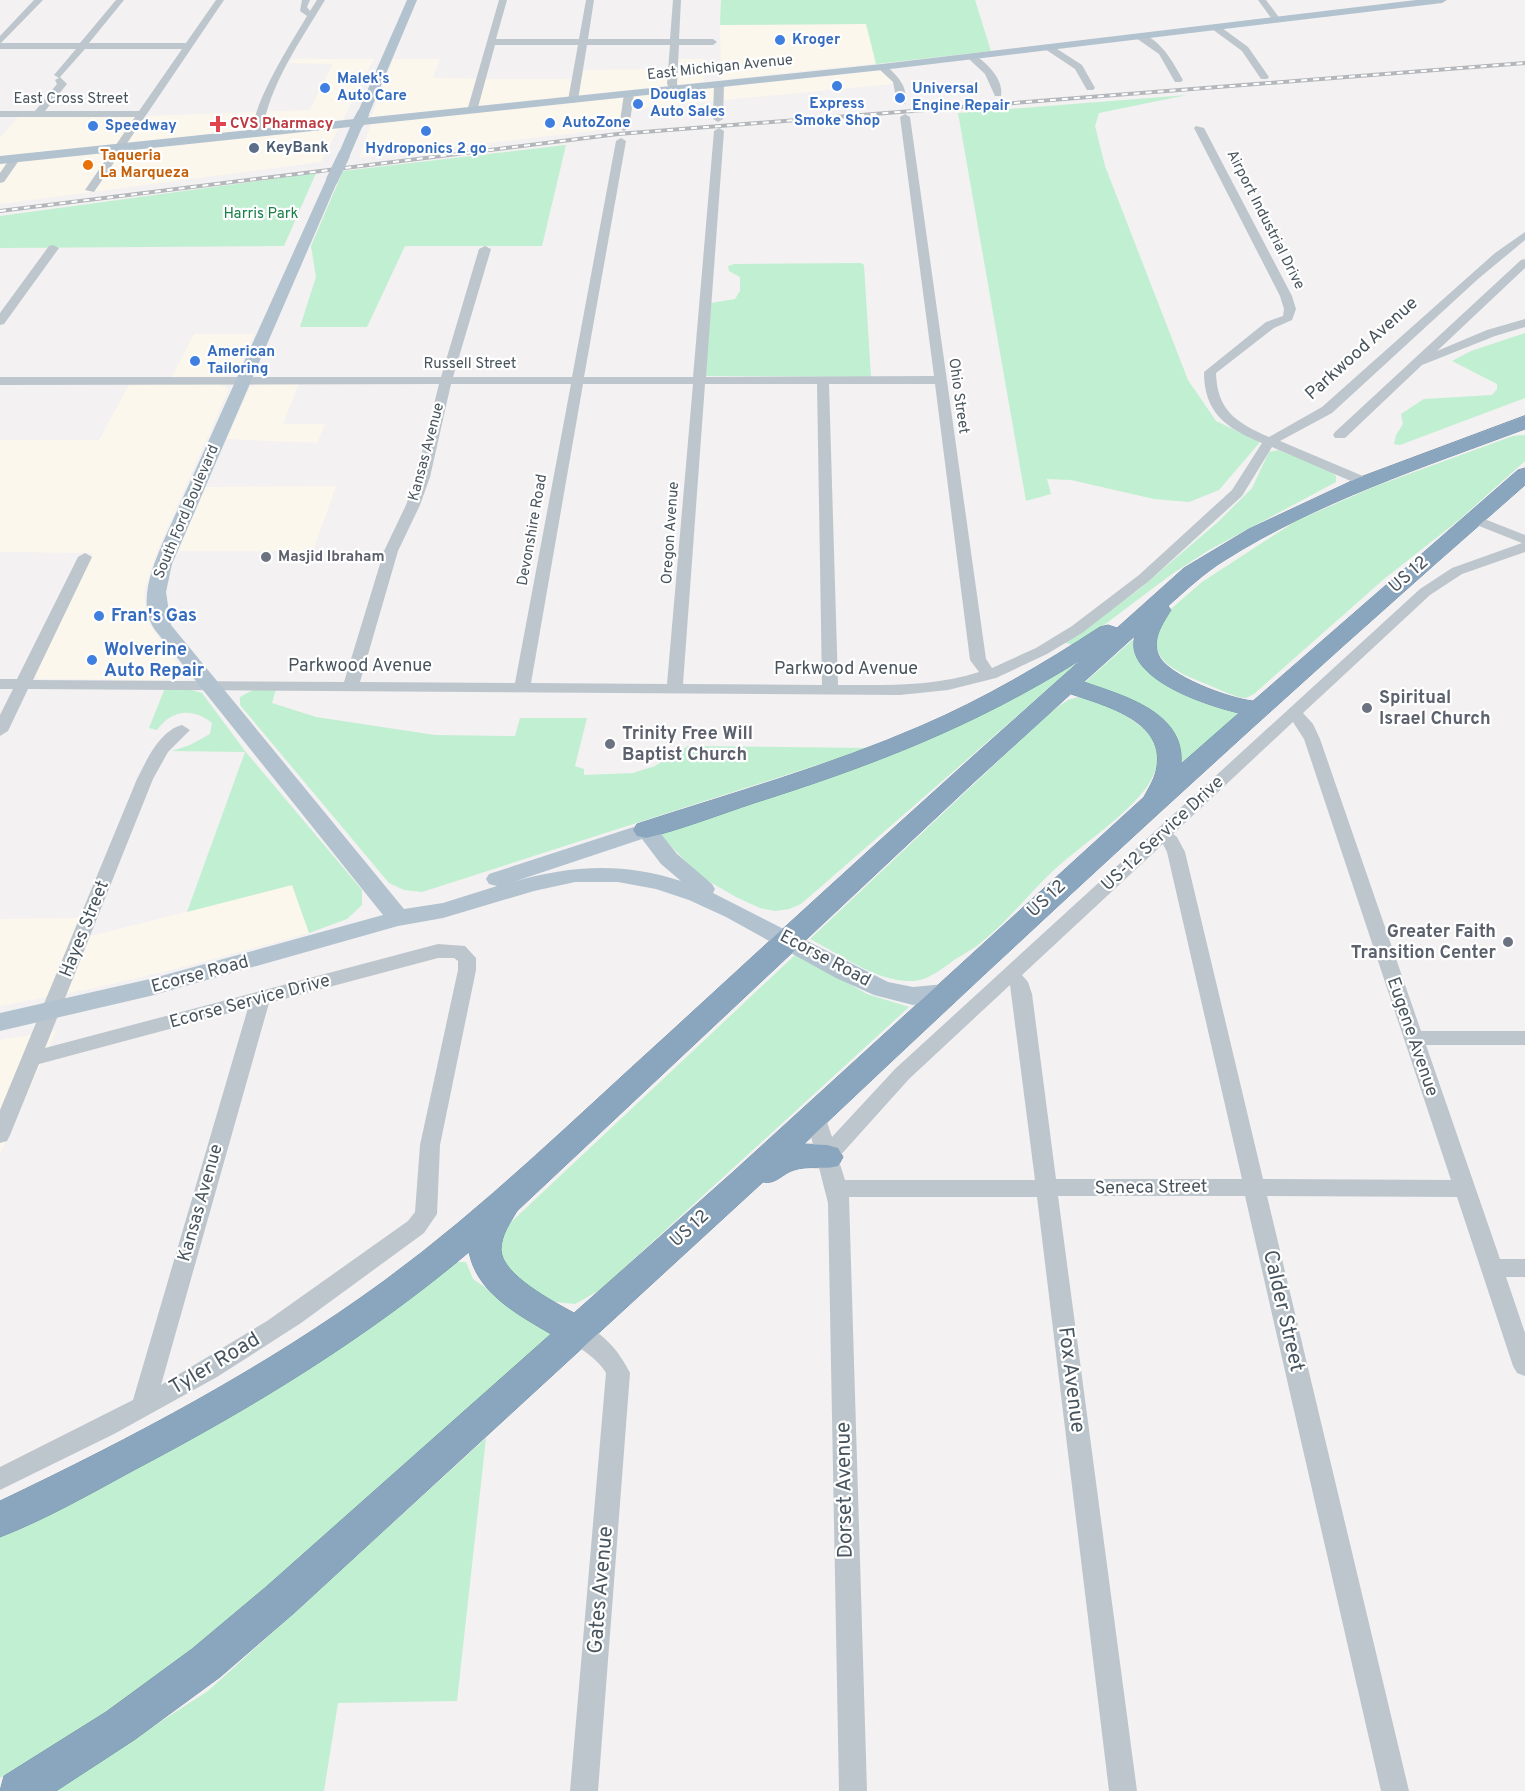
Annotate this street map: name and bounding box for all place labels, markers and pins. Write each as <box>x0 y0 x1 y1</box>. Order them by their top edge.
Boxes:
place label: Kroger <box>792 31 841 50</box>
marker: Kroger <box>773 33 787 47</box>
place label: Malek's Auto Care <box>337 70 407 106</box>
marker: Express Smoke Shop <box>830 79 844 93</box>
place label: Universal Engine Repair <box>912 80 1011 116</box>
marker: Malek's Auto Care <box>318 81 332 95</box>
place label: Douglas Auto Sales <box>650 86 725 122</box>
marker: Universal Engine Repair <box>893 91 907 105</box>
place label: Express Smoke Shop <box>794 95 880 131</box>
marker: Douglas Auto Sales <box>631 97 645 111</box>
place label: AutoZone <box>562 114 631 133</box>
place label: CVS Pharmacy <box>230 115 334 134</box>
marker: AutoZone <box>543 116 557 130</box>
place label: Speedway <box>105 117 177 136</box>
marker: CVS Pharmacy <box>211 117 225 131</box>
marker: Speedway <box>86 119 100 133</box>
marker: Hydroponics 2 go <box>419 124 433 138</box>
place label: KeyBank <box>266 139 329 158</box>
place label: Hydroponics 2 go <box>365 140 487 159</box>
marker: KeyBank <box>247 141 261 155</box>
place label: Taqueria La Marqueza <box>100 147 189 183</box>
marker: Taqueria La Marqueza <box>81 158 95 172</box>
place label: American Tailoring <box>207 343 275 379</box>
marker: American Tailoring <box>188 354 202 368</box>
place label: Masjid Ibraham <box>278 548 385 567</box>
marker: Masjid Ibraham <box>259 550 273 564</box>
place label: Fran's Gas <box>111 605 197 628</box>
marker: Fran's Gas <box>92 609 106 623</box>
place label: Wolverine Auto Repair <box>104 639 205 683</box>
marker: Wolverine Auto Repair <box>85 653 99 667</box>
place label: Spiritual Israel Church <box>1379 687 1491 731</box>
marker: Spiritual Israel Church <box>1360 701 1374 715</box>
place label: Trinity Free Will Baptist Church <box>622 723 753 767</box>
marker: Trinity Free Will Baptist Church <box>603 737 617 751</box>
place label: Greater Faith Transition Center <box>1351 921 1496 965</box>
marker: Greater Faith Transition Center <box>1501 935 1515 949</box>

